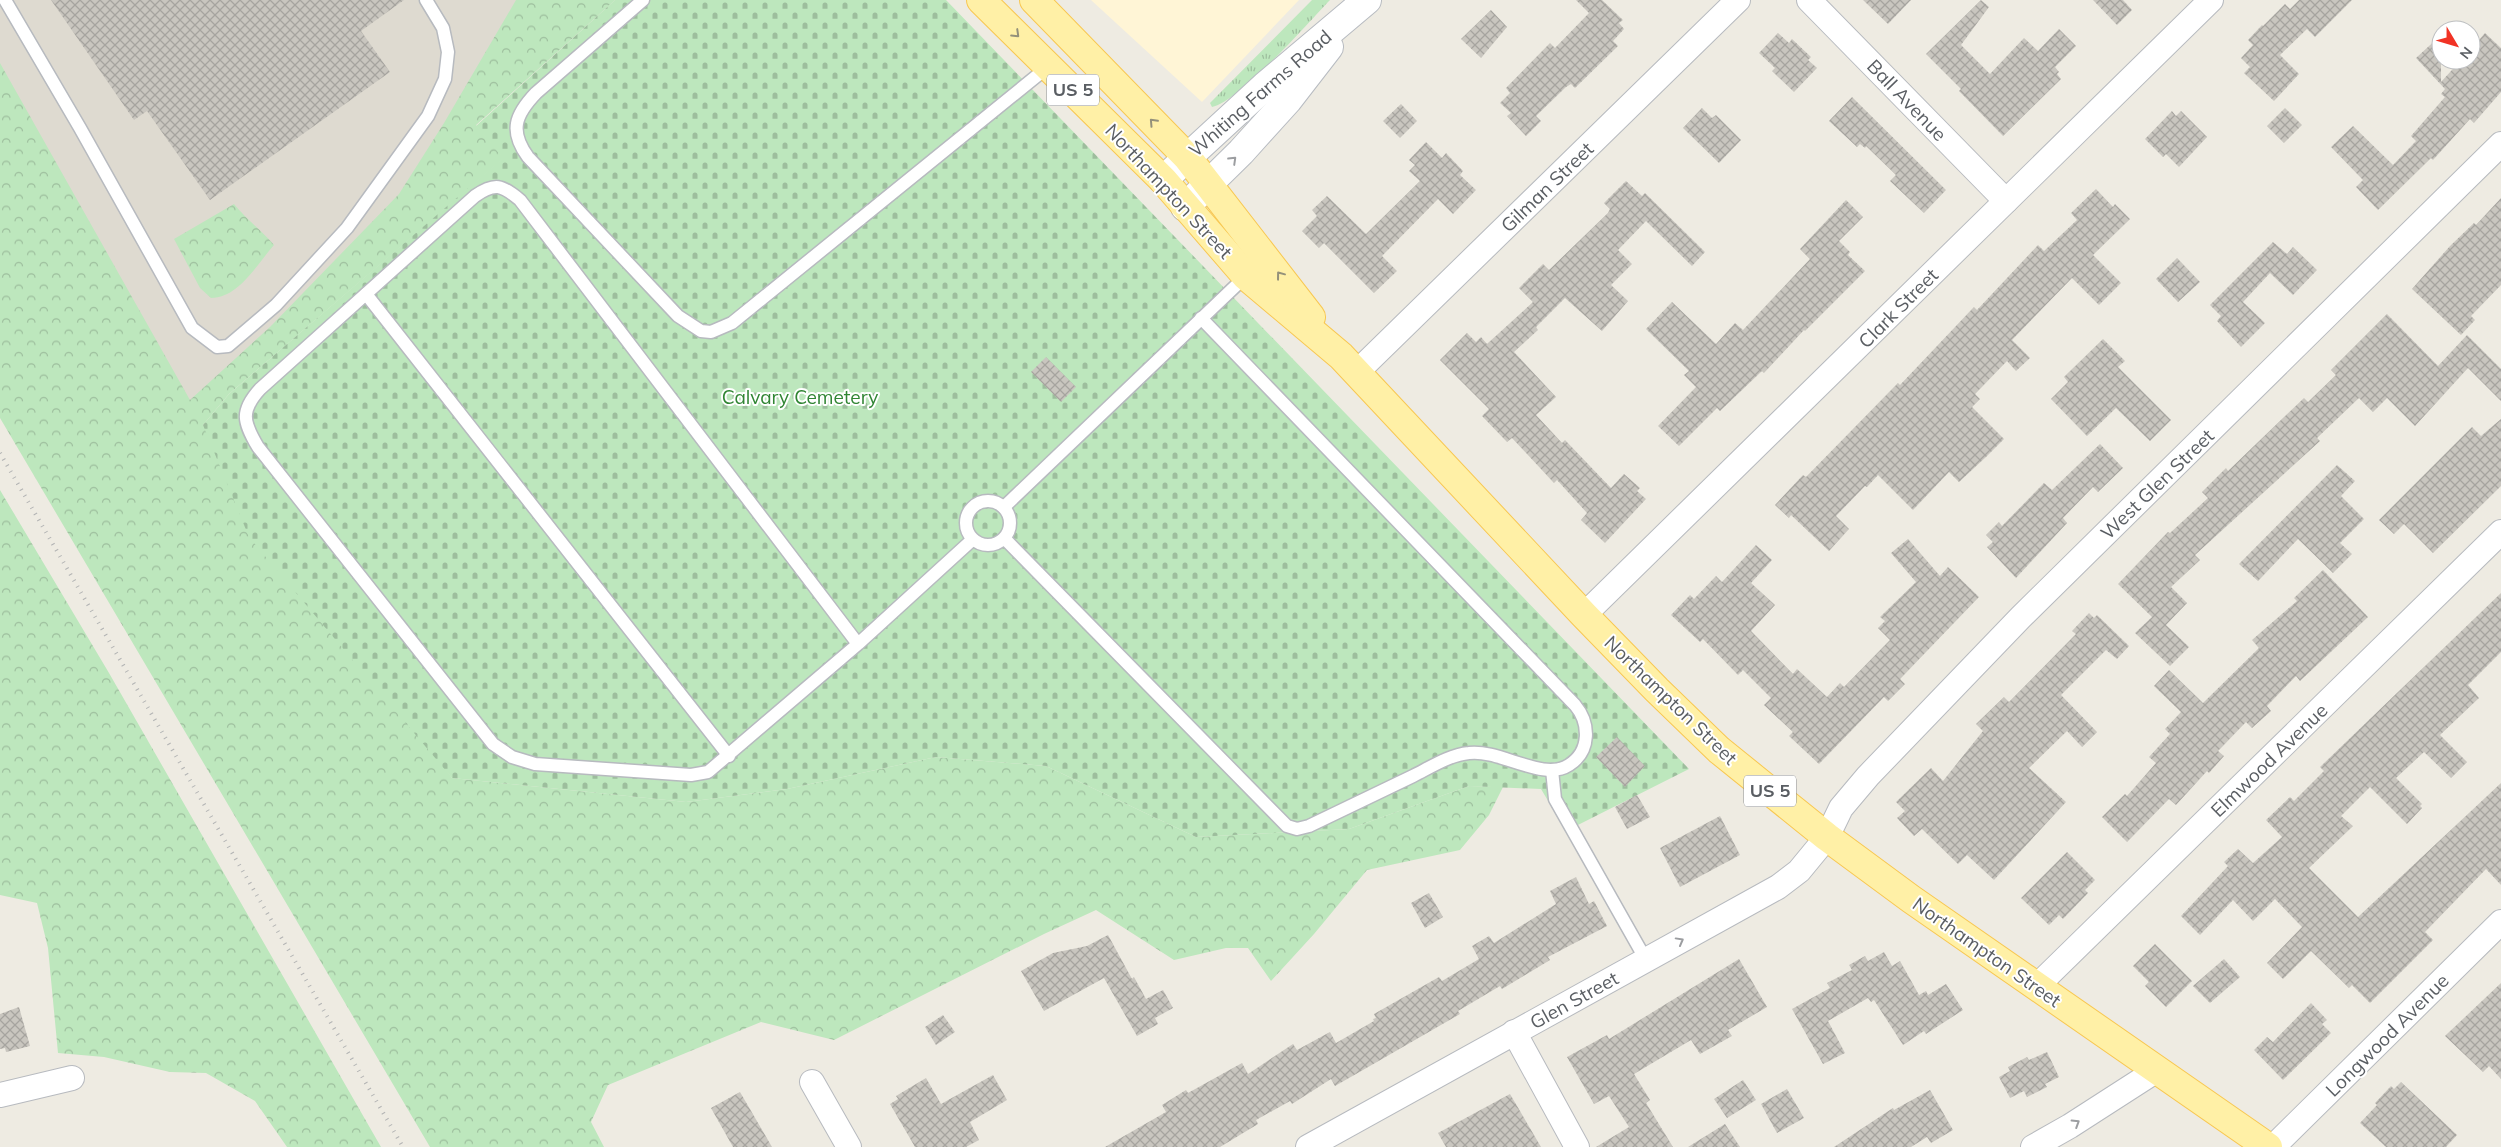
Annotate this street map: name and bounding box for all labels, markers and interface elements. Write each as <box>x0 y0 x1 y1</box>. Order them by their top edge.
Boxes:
north arrow <box>2431 20 2481 70</box>
street label: Whiting Farms Road <box>1184 24 1336 162</box>
one-way arrow <box>1011 28 1020 37</box>
text: N <box>2456 43 2477 63</box>
street label: Ball Avenue <box>1862 54 1952 146</box>
road number: US 5 <box>1047 74 1099 106</box>
street label: Northampton Street <box>1100 119 1238 264</box>
one-way arrow <box>1150 119 1159 128</box>
street label: Gilman Street <box>1496 137 1599 237</box>
one-way arrow <box>1227 157 1236 166</box>
street label: Clark Street <box>1853 263 1943 353</box>
one-way arrow <box>1277 271 1286 281</box>
park label: Calvary Cemetery <box>722 385 878 409</box>
street label: West Glen Street <box>2095 423 2219 544</box>
street label: Northampton Street <box>1599 630 1743 770</box>
street label: Elmwood Avenue <box>2206 698 2332 822</box>
road number: US 5 <box>1744 776 1796 806</box>
street label: Northampton Street <box>1908 892 2066 1012</box>
one-way arrow <box>1674 937 1683 947</box>
street label: Glen Street <box>1526 966 1623 1034</box>
street label: Longwood Avenue <box>2320 968 2454 1102</box>
one-way arrow <box>2070 1119 2079 1129</box>

